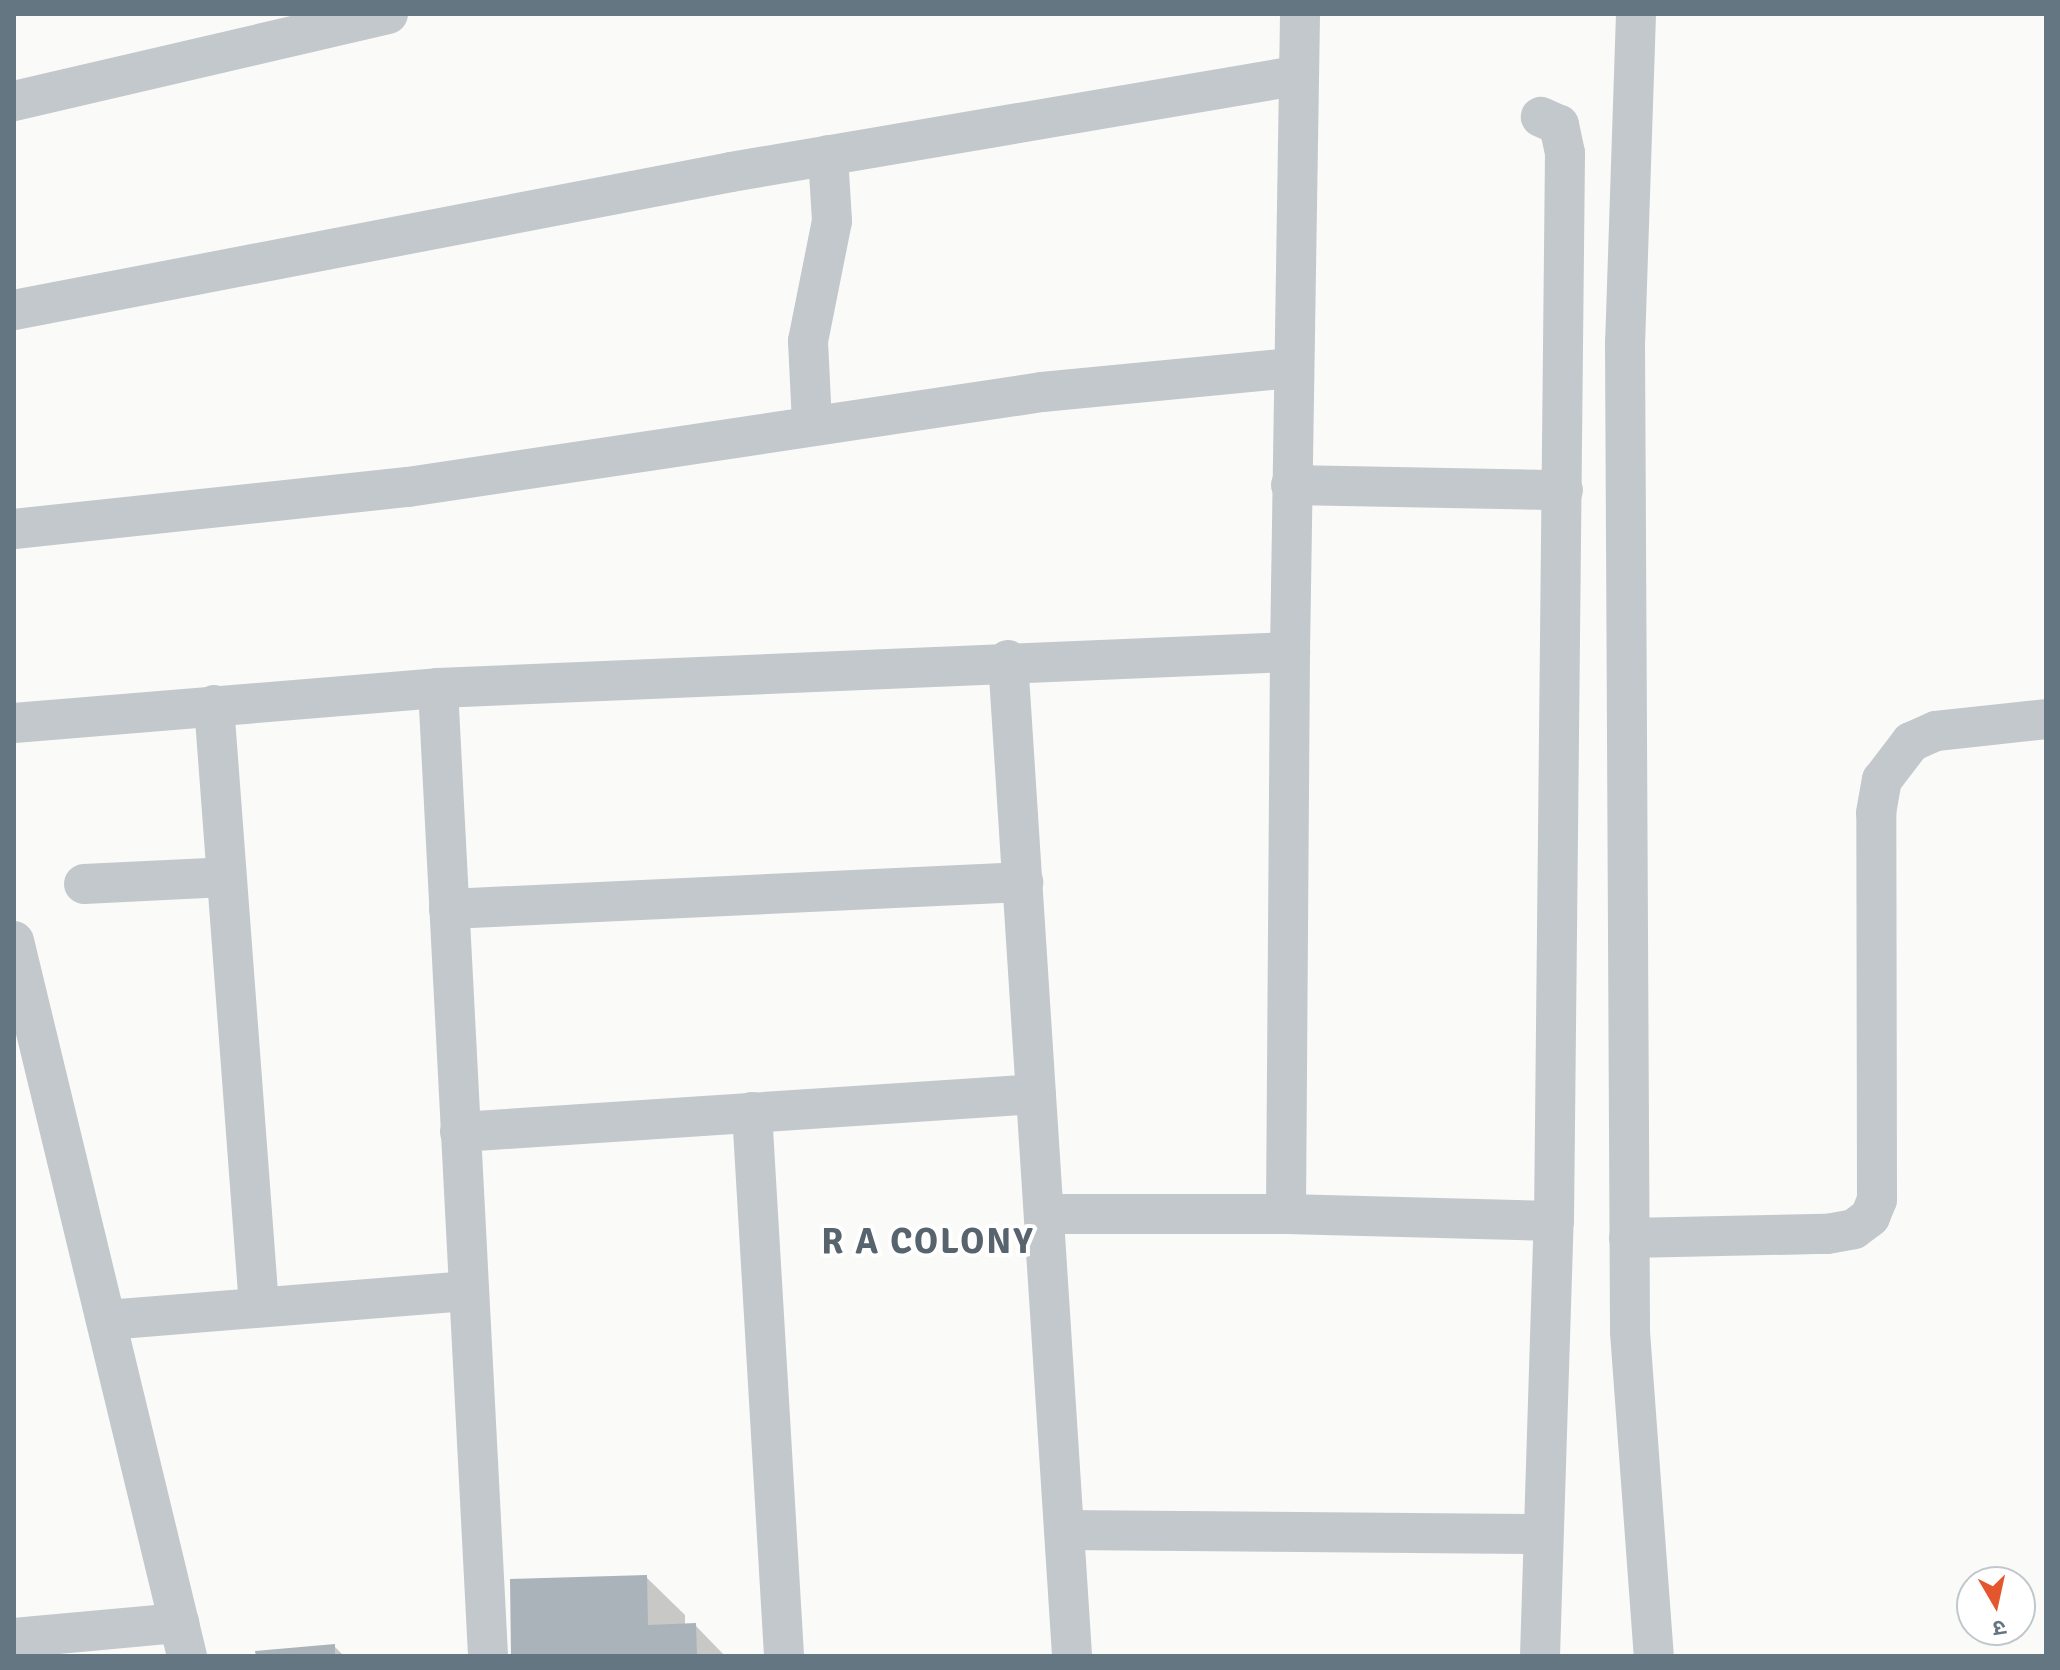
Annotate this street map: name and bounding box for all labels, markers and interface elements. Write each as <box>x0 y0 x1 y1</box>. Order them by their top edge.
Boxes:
district label: R A COLONY <box>821 1220 1035 1264</box>
north arrow <box>1956 1566 2036 1646</box>
text: उ <box>1991 1614 2008 1643</box>

